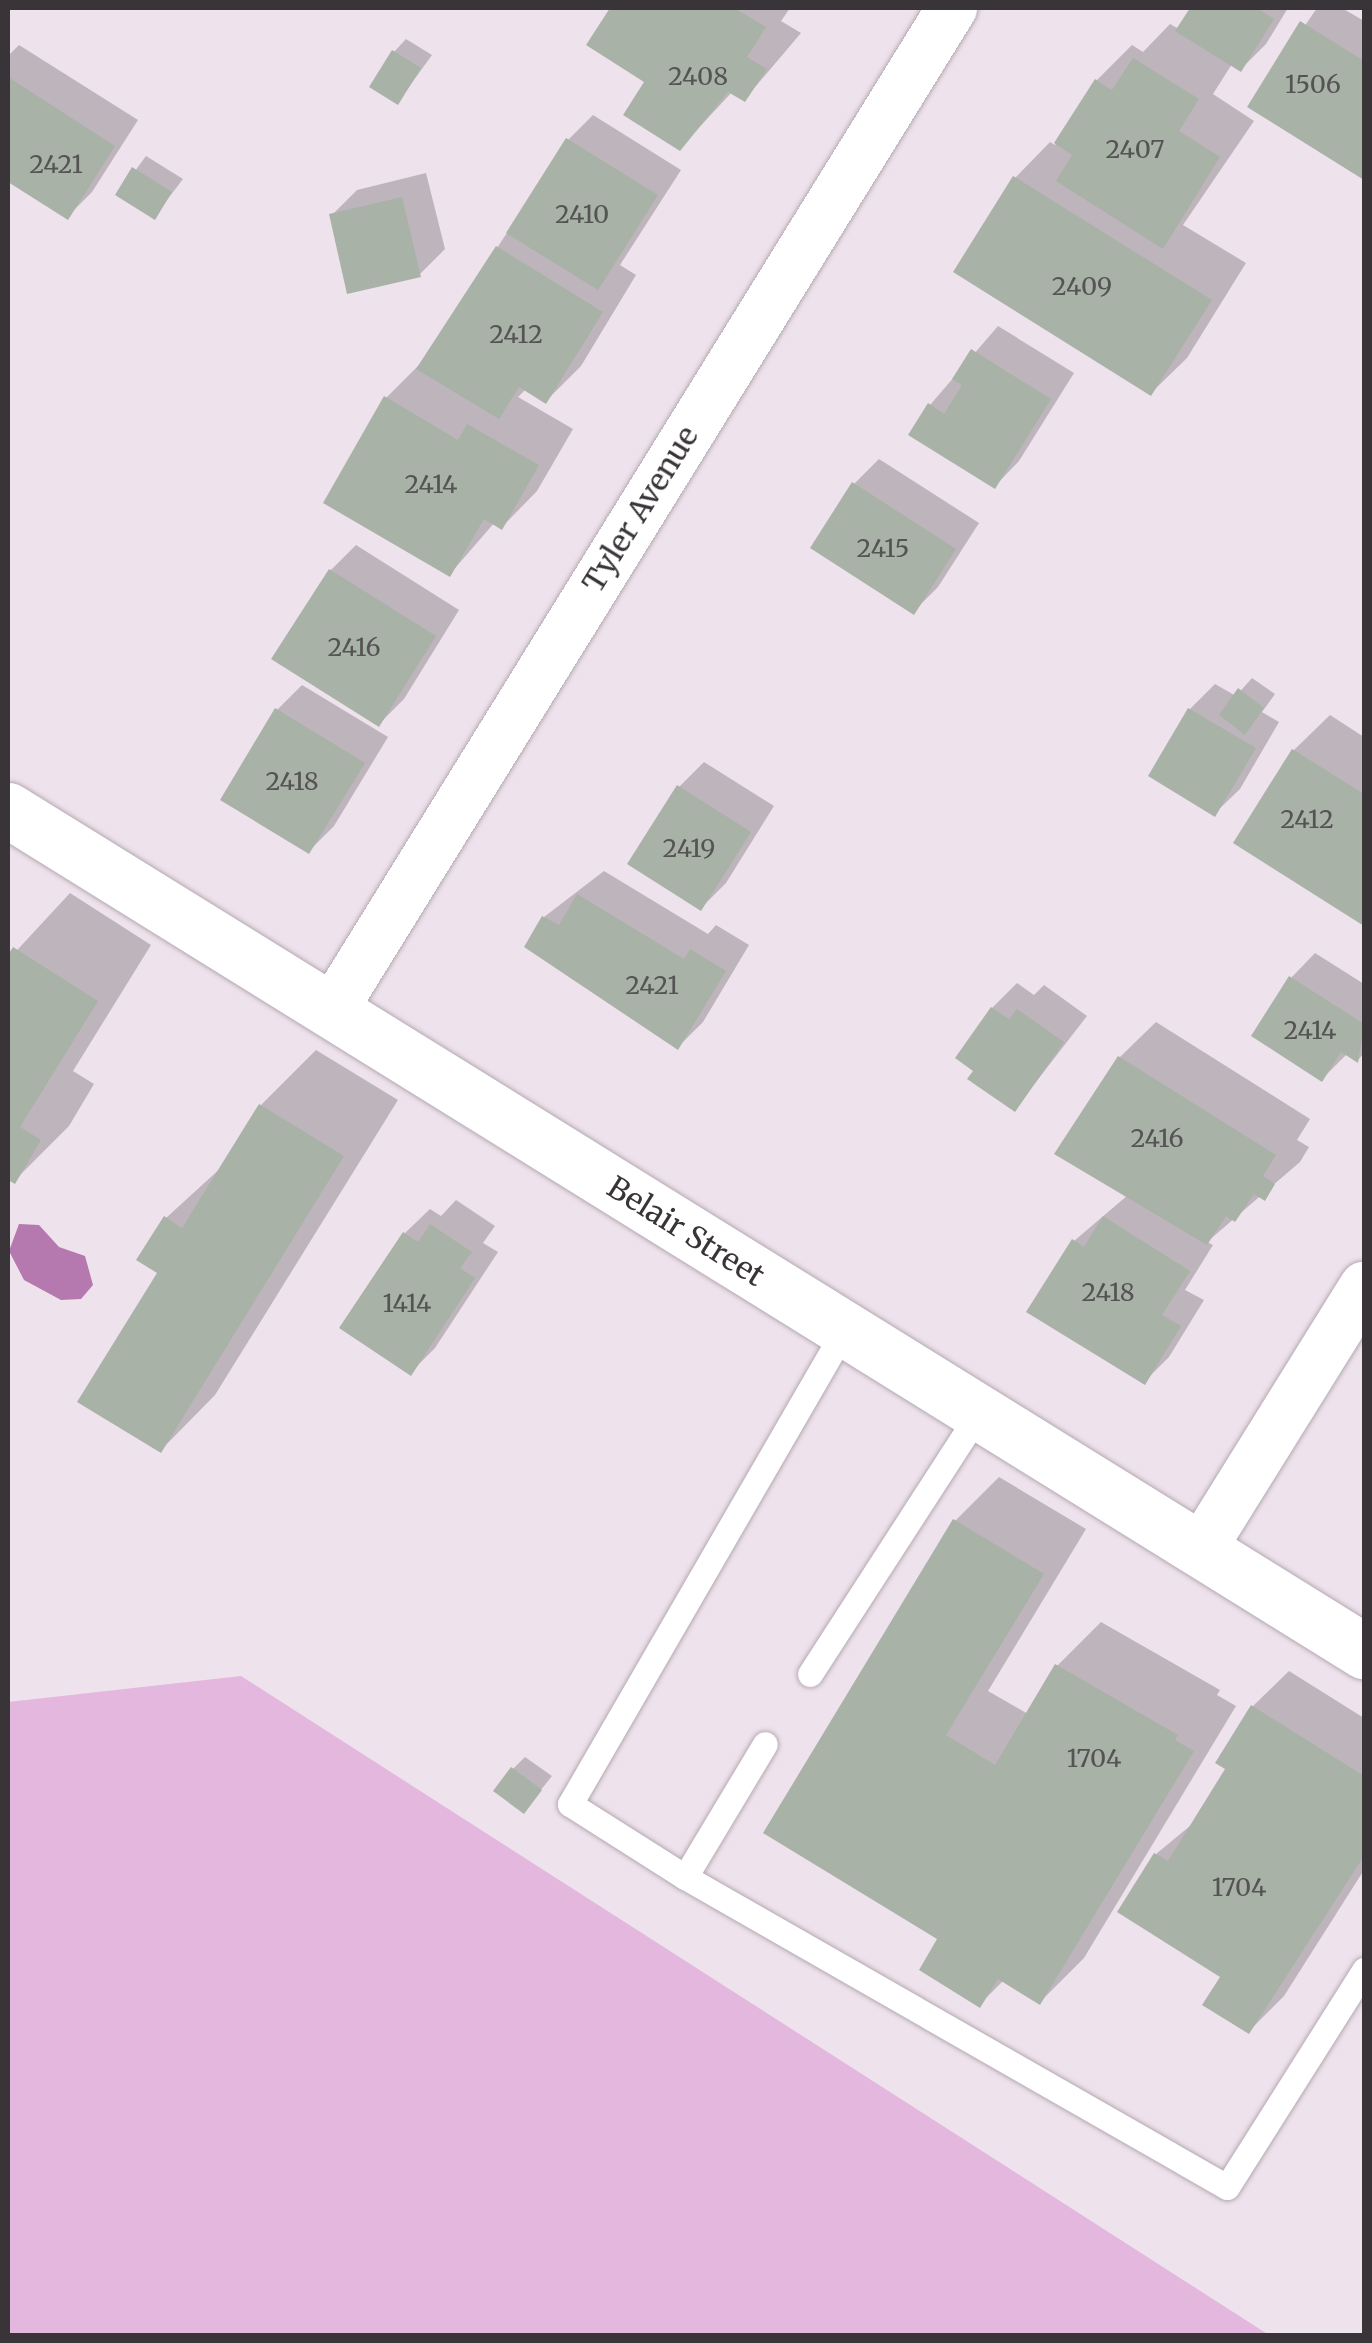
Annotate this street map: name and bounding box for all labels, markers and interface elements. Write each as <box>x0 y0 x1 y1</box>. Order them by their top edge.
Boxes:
house number: 2408 <box>668 61 728 91</box>
house number: 1506 <box>1285 69 1341 99</box>
house number: 2407 <box>1106 134 1164 164</box>
house number: 2421 <box>29 149 83 179</box>
house number: 2410 <box>555 199 609 229</box>
house number: 2409 <box>1052 271 1112 301</box>
house number: 2412 <box>489 319 543 349</box>
street label: Tyler Avenue <box>575 419 705 599</box>
house number: 2414 <box>404 469 458 499</box>
house number: 2415 <box>857 533 909 563</box>
house number: 2416 <box>327 632 381 662</box>
house number: 2418 <box>265 766 319 796</box>
house number: 2412 <box>1280 804 1334 834</box>
house number: 2419 <box>663 833 715 863</box>
house number: 2421 <box>625 970 679 1000</box>
house number: 2414 <box>1283 1015 1337 1045</box>
house number: 2416 <box>1130 1123 1184 1153</box>
street label: Belair Street <box>601 1169 771 1293</box>
house number: 2418 <box>1081 1277 1135 1307</box>
house number: 1414 <box>383 1288 431 1318</box>
house number: 1704 <box>1067 1743 1121 1773</box>
house number: 1704 <box>1212 1872 1266 1902</box>

